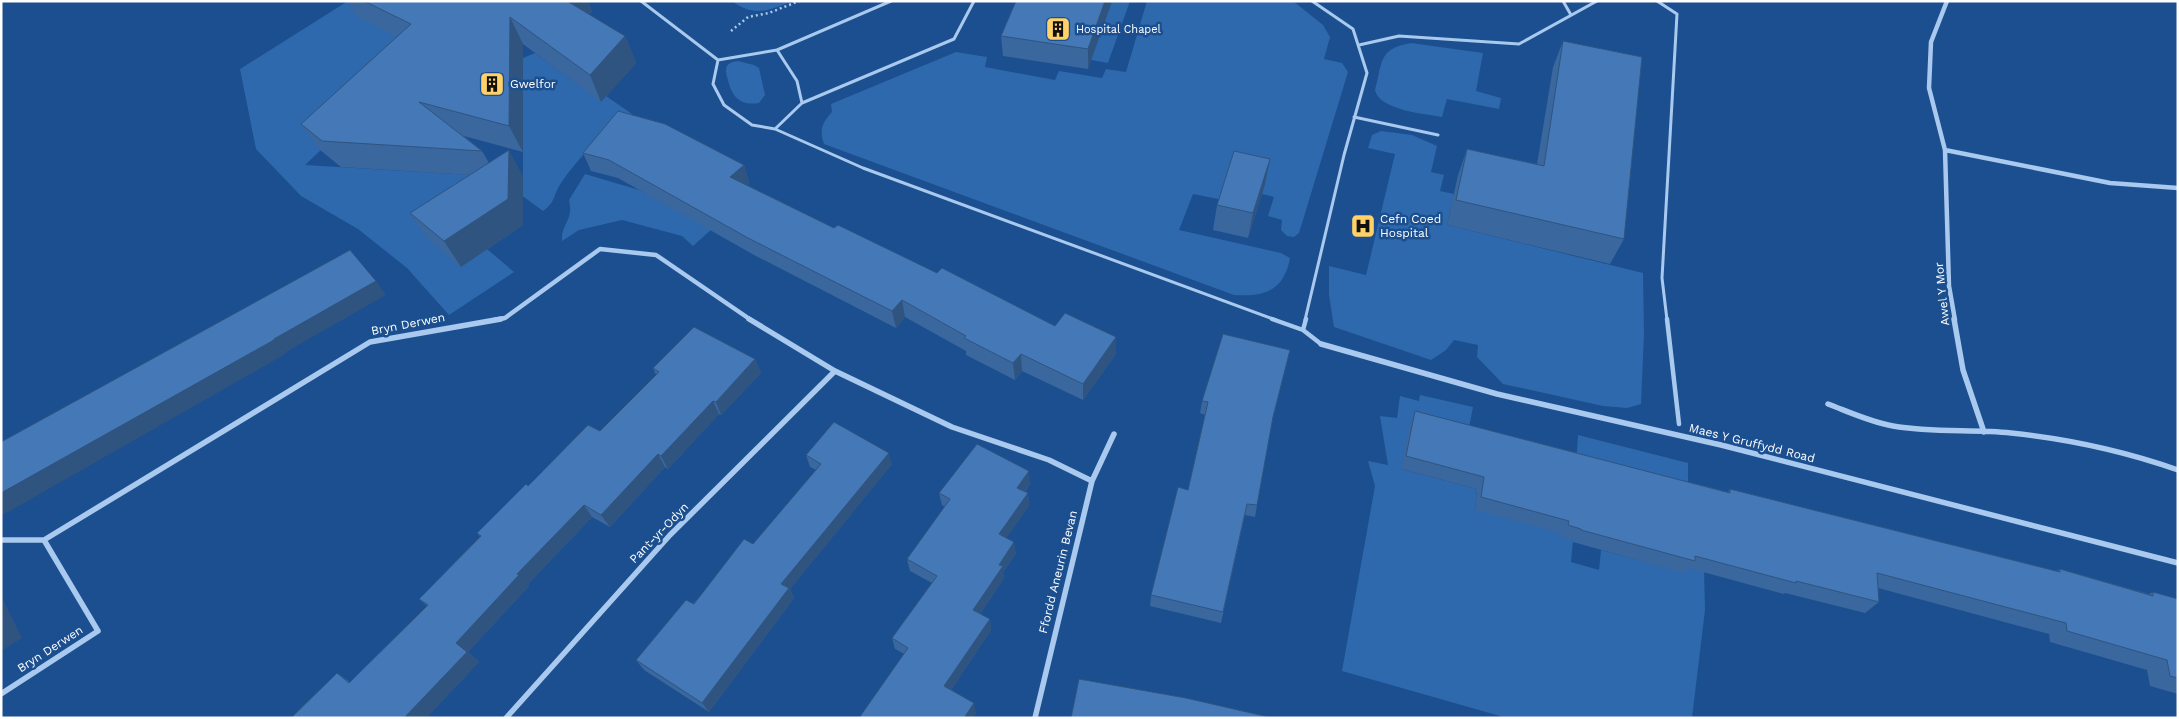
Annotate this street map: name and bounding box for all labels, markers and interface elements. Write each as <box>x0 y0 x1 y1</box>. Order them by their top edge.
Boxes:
building icon: Hospital Chapel <box>1045 16 1071 42</box>
place label: Hospital Chapel <box>1076 23 1162 36</box>
building icon: Gwelfor <box>479 71 505 97</box>
place label: Gwelfor <box>510 77 556 91</box>
place label: Cefn Coed Hospital <box>1380 212 1441 240</box>
hospital icon: Cefn Coed Hospital <box>1350 213 1376 239</box>
street label: Awel Y Mor <box>1932 261 1952 327</box>
street label: Bryn Derwen <box>370 310 446 338</box>
street label: Maes Y Gruffydd Road <box>1688 421 1816 465</box>
street label: Pant-yr-Odyn <box>627 500 691 566</box>
street label: Ffordd Aneurin Bevan <box>1036 509 1080 635</box>
street label: Bryn Derwen <box>15 623 85 675</box>

